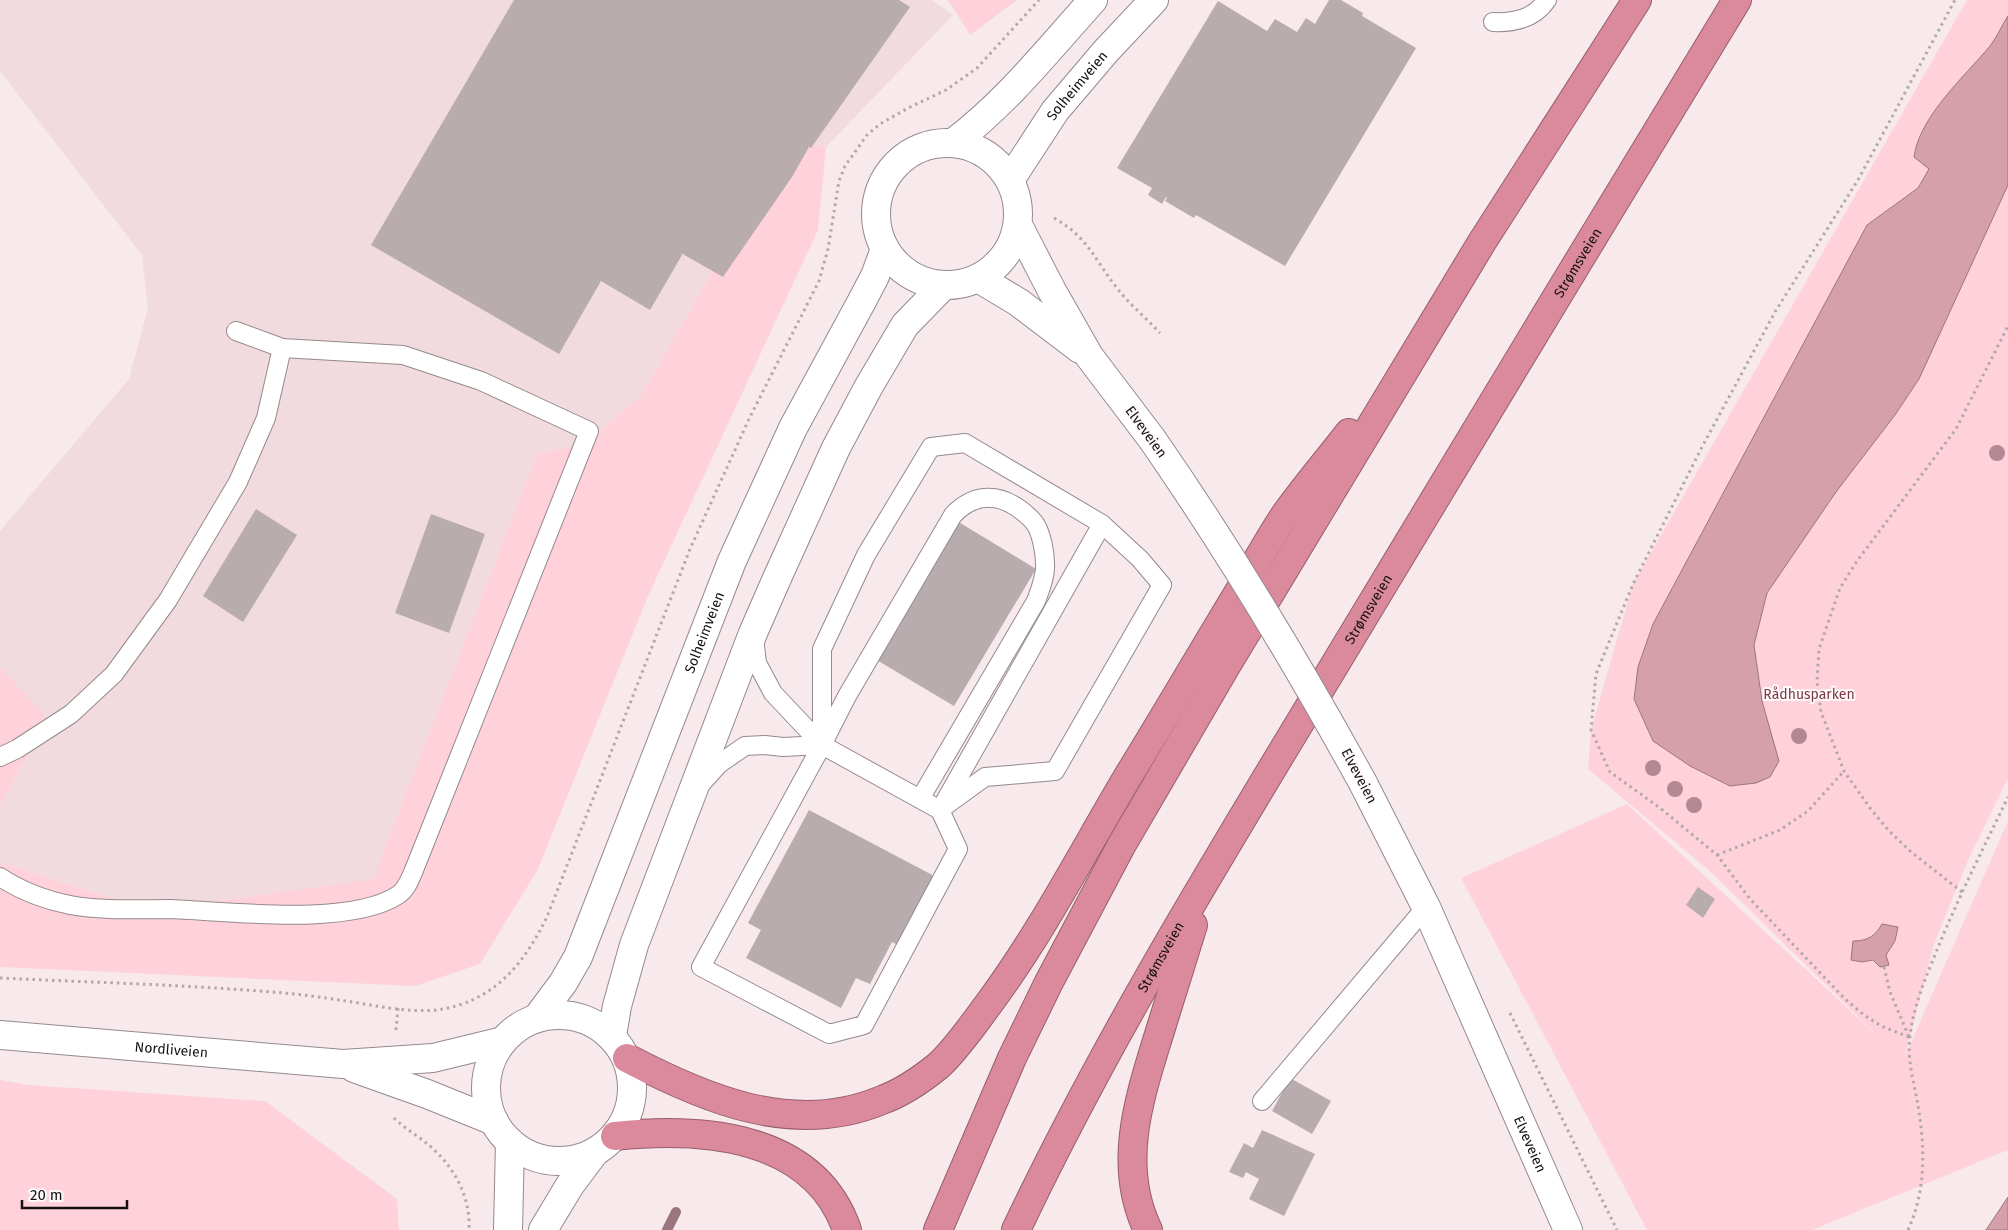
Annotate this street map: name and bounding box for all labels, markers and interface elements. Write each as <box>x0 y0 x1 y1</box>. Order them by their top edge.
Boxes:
street label: Solheimveien <box>1043 47 1111 123</box>
street label: Strømsveien <box>1550 225 1605 301</box>
street label: Elveveien <box>1121 403 1171 461</box>
street label: Strømsveien <box>1341 571 1396 647</box>
street label: Solheimveien <box>681 589 728 675</box>
park label: Rådhusparken <box>1763 686 1855 703</box>
street label: Elveveien <box>1337 746 1381 806</box>
street label: Strømsveien <box>1134 919 1188 995</box>
street label: Nordliveien <box>134 1038 209 1061</box>
street label: Elveveien <box>1510 1113 1550 1175</box>
scale bar <box>22 1178 128 1210</box>
text: 20 m <box>30 1186 63 1204</box>

